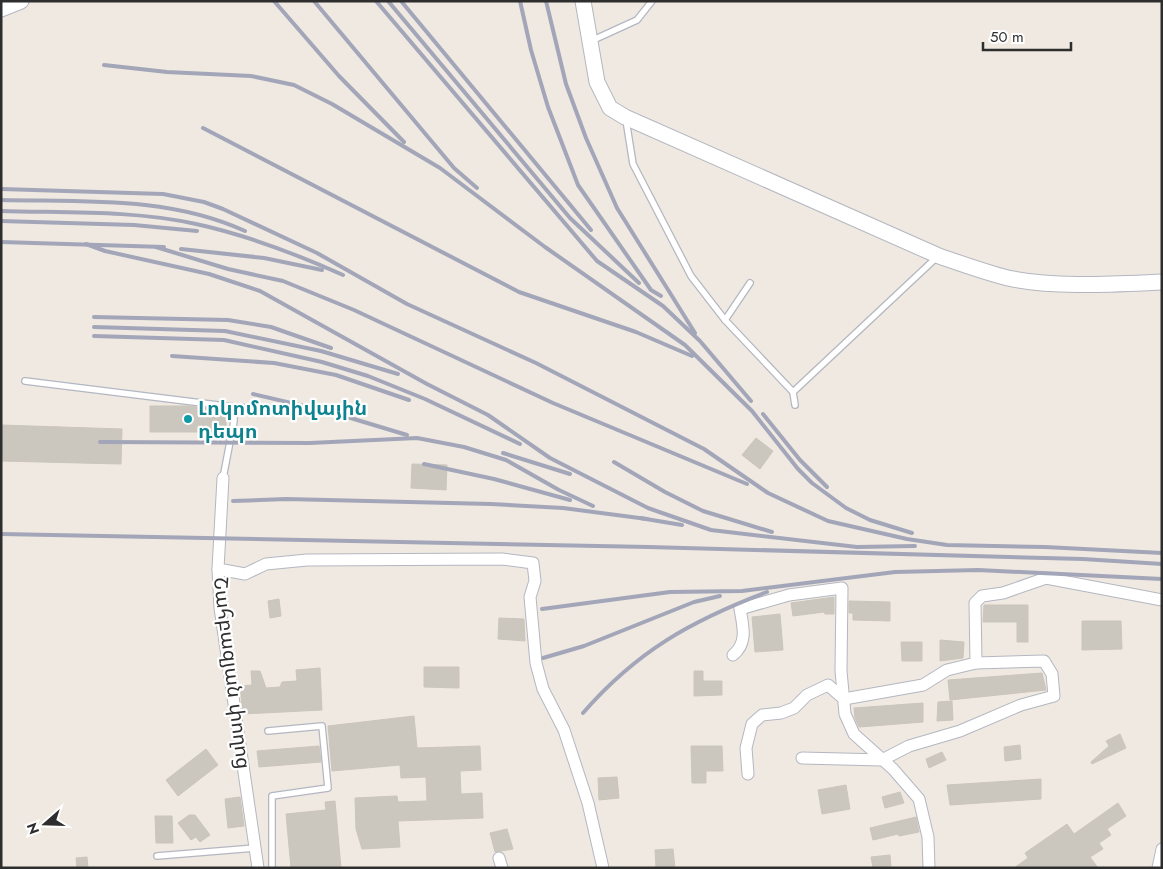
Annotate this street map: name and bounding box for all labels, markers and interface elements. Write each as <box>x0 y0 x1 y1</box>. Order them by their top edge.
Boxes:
scale bar <box>983 20 1070 52</box>
text: 50 m <box>990 26 1024 48</box>
place label: Լոկոմոտիվային դեպո <box>198 394 367 446</box>
marker: Լոկոմոտիվային դեպո <box>182 413 194 425</box>
street label: Շահբազյան փողոց <box>206 575 258 771</box>
north arrow <box>20 799 70 849</box>
text: N <box>21 820 44 837</box>

